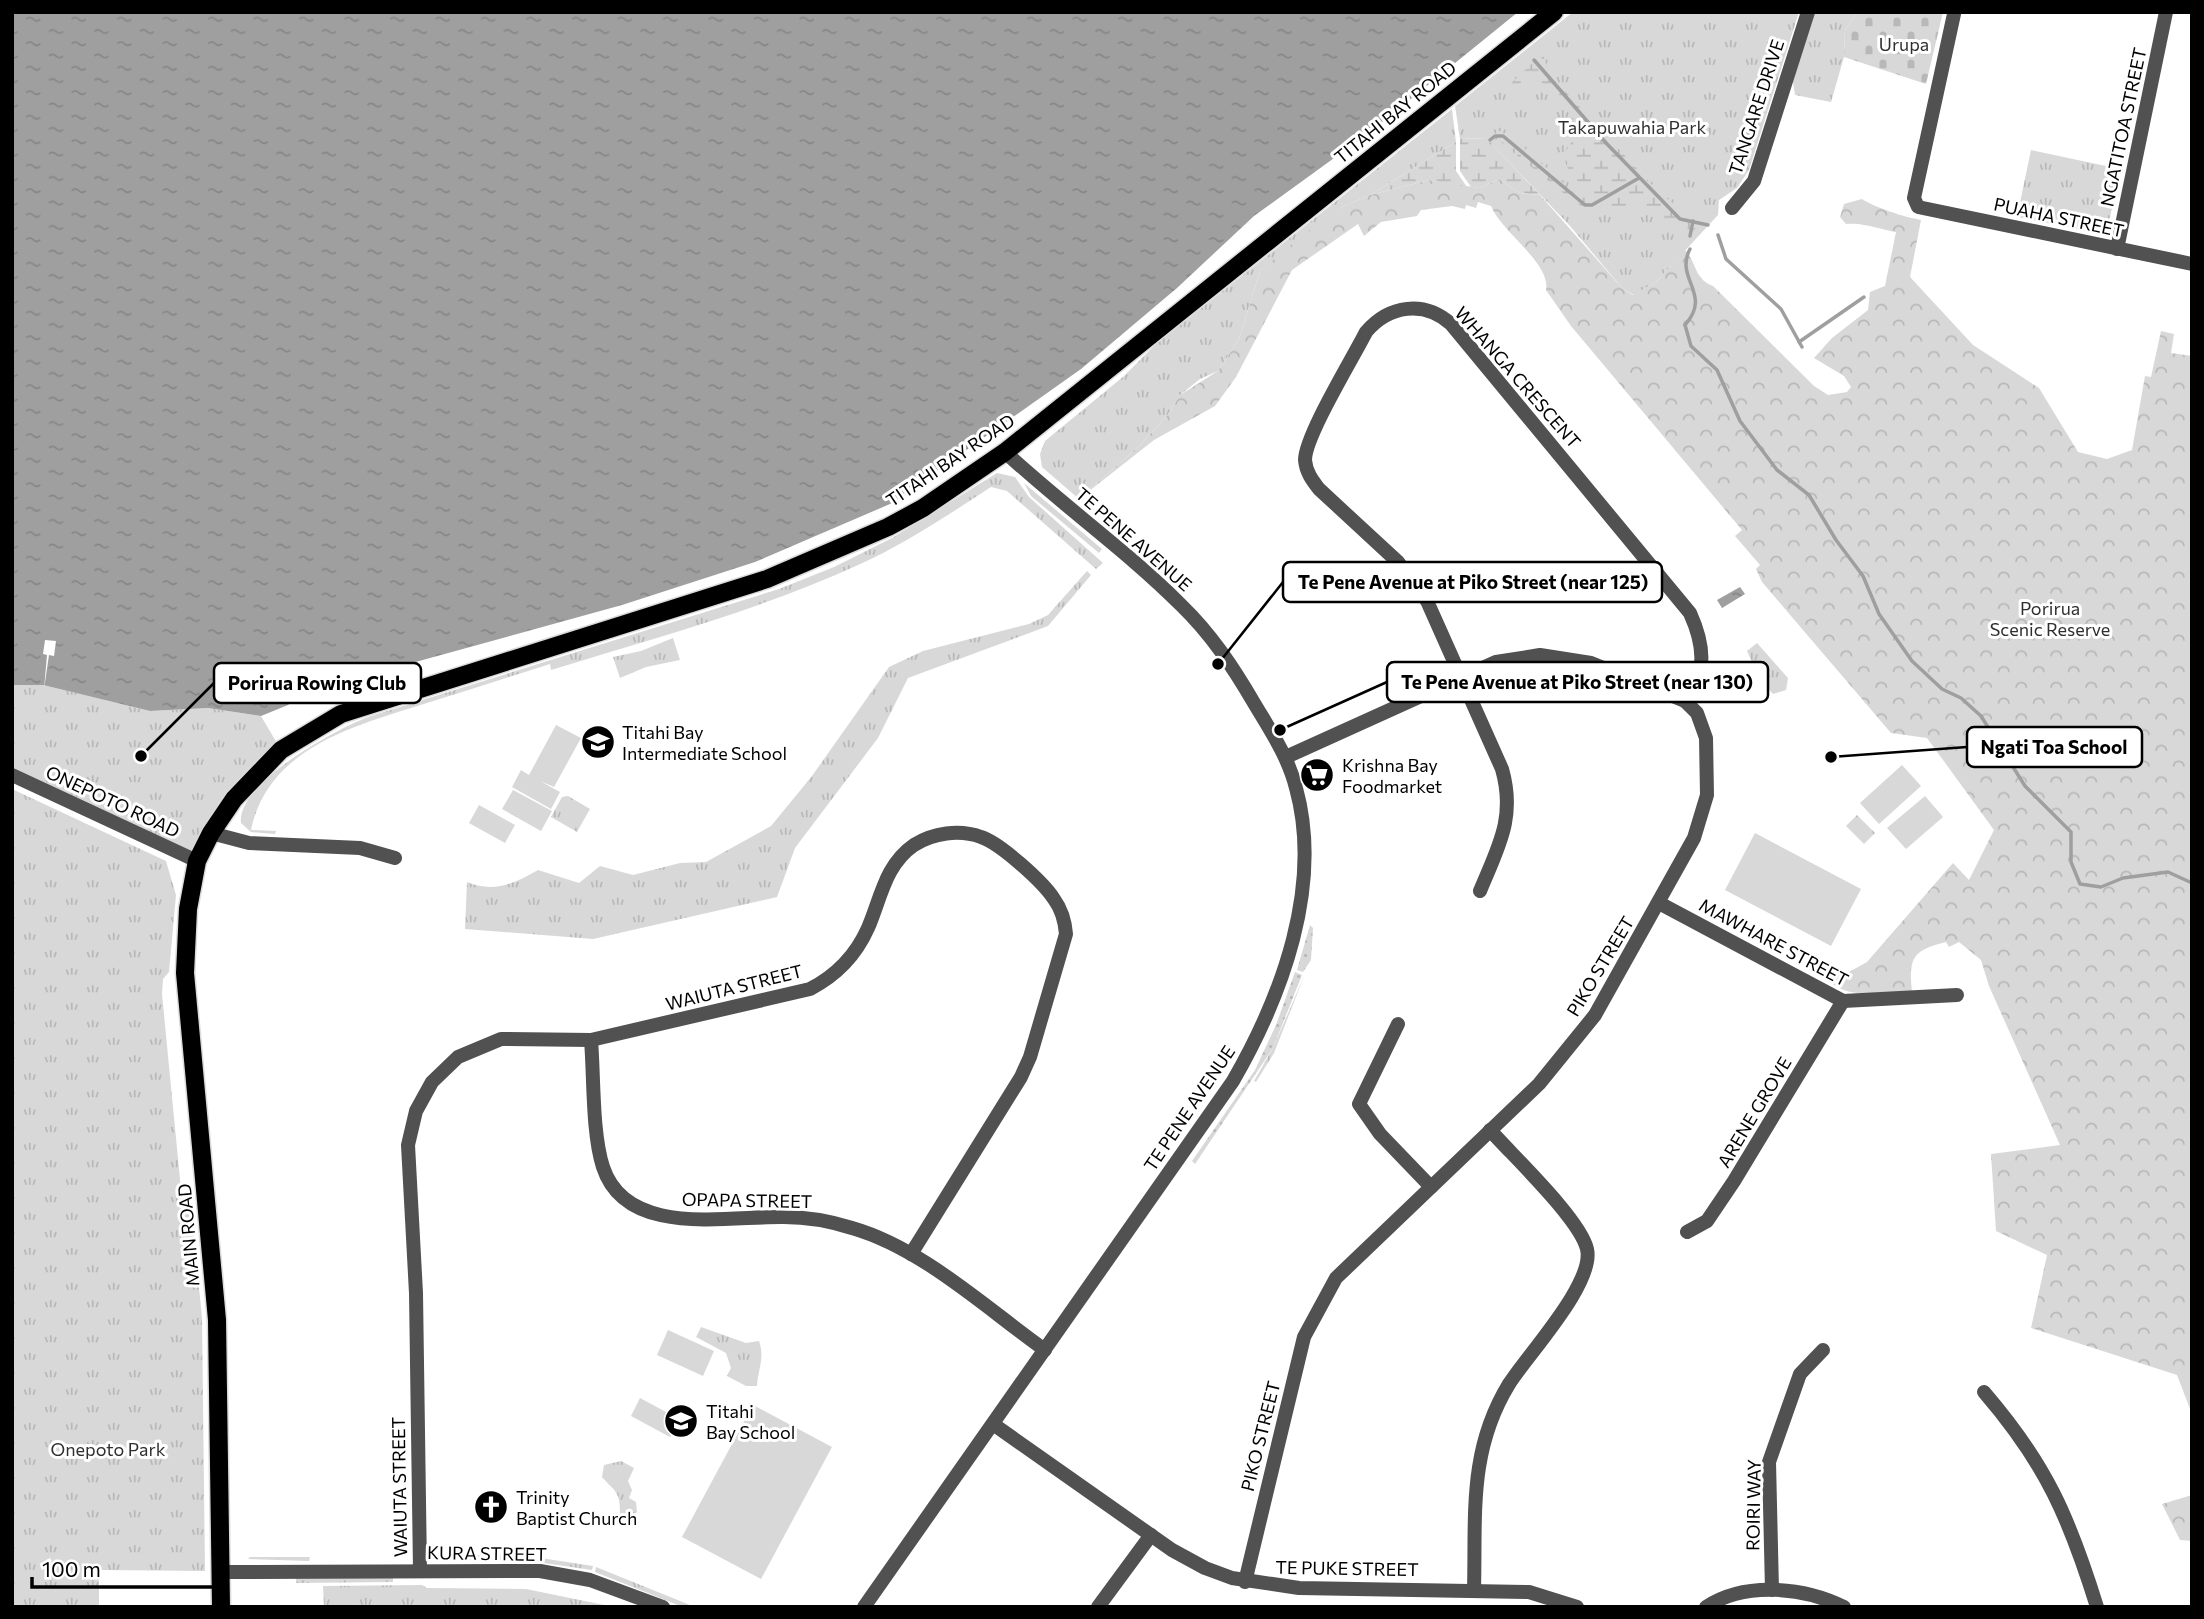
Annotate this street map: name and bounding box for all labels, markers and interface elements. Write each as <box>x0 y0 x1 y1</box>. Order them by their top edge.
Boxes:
park label: Urupa <box>1879 33 1929 55</box>
street label: TANGARE DRIVE <box>1724 36 1788 178</box>
street label: NGATITOA STREET <box>2095 45 2151 209</box>
street label: TITAHI BAY ROAD <box>1330 56 1460 168</box>
park label: Takapuwahia Park <box>1558 116 1706 138</box>
street label: PUAHA STREET <box>1992 192 2126 242</box>
street label: WHANGA CRESCENT <box>1450 302 1586 452</box>
street label: TITAHI BAY ROAD <box>882 409 1018 511</box>
street label: TE PENE AVENUE <box>1071 483 1197 595</box>
callout: Te Pene Avenue at Piko Street (near 125) <box>1283 562 1662 602</box>
text: Te Pene Avenue at Piko Street (near 125) <box>1298 570 1648 593</box>
park label: Porirua Scenic Reserve <box>1990 597 2110 640</box>
callout: Te Pene Avenue at Piko Street (near 130) <box>1387 662 1768 702</box>
callout: Porirua Rowing Club <box>214 663 421 703</box>
text: Te Pene Avenue at Piko Street (near 130) <box>1401 670 1753 693</box>
text: Porirua Rowing Club <box>228 671 406 694</box>
place label: Titahi Bay Intermediate School <box>622 721 787 764</box>
school or university icon: Titahi Bay Intermediate School <box>579 723 617 761</box>
callout: Ngati Toa School <box>1967 727 2142 767</box>
text: Ngati Toa School <box>1981 735 2127 758</box>
place label: Krishna Bay Foodmarket <box>1342 754 1442 797</box>
supermarket icon: Krishna Bay Foodmarket <box>1298 756 1336 794</box>
street label: ONEPOTO ROAD <box>43 760 183 842</box>
street label: MAWHARE STREET <box>1696 893 1852 991</box>
street label: PIKO STREET <box>1562 912 1638 1020</box>
street label: WAIUTA STREET <box>663 959 805 1015</box>
street label: TE PENE AVENUE <box>1139 1041 1239 1175</box>
street label: ARENE GROVE <box>1712 1053 1796 1171</box>
street label: MAIN ROAD <box>173 1183 203 1287</box>
street label: OPAPA STREET <box>682 1188 812 1212</box>
street label: PIKO STREET <box>1236 1379 1284 1493</box>
place label: Titahi Bay School <box>706 1400 795 1443</box>
school or university icon: Titahi Bay School <box>662 1402 700 1440</box>
street label: WAIUTA STREET <box>387 1417 411 1557</box>
park label: Onepoto Park <box>51 1438 166 1460</box>
street label: ROIRI WAY <box>1741 1459 1765 1551</box>
place label: Trinity Baptist Church <box>516 1486 637 1529</box>
church icon: Trinity Baptist Church <box>472 1488 510 1526</box>
street label: KURA STREET <box>427 1541 547 1565</box>
scale bar <box>32 1546 217 1590</box>
text: 100 m <box>42 1556 101 1581</box>
street label: TE PUKE STREET <box>1275 1556 1419 1580</box>

